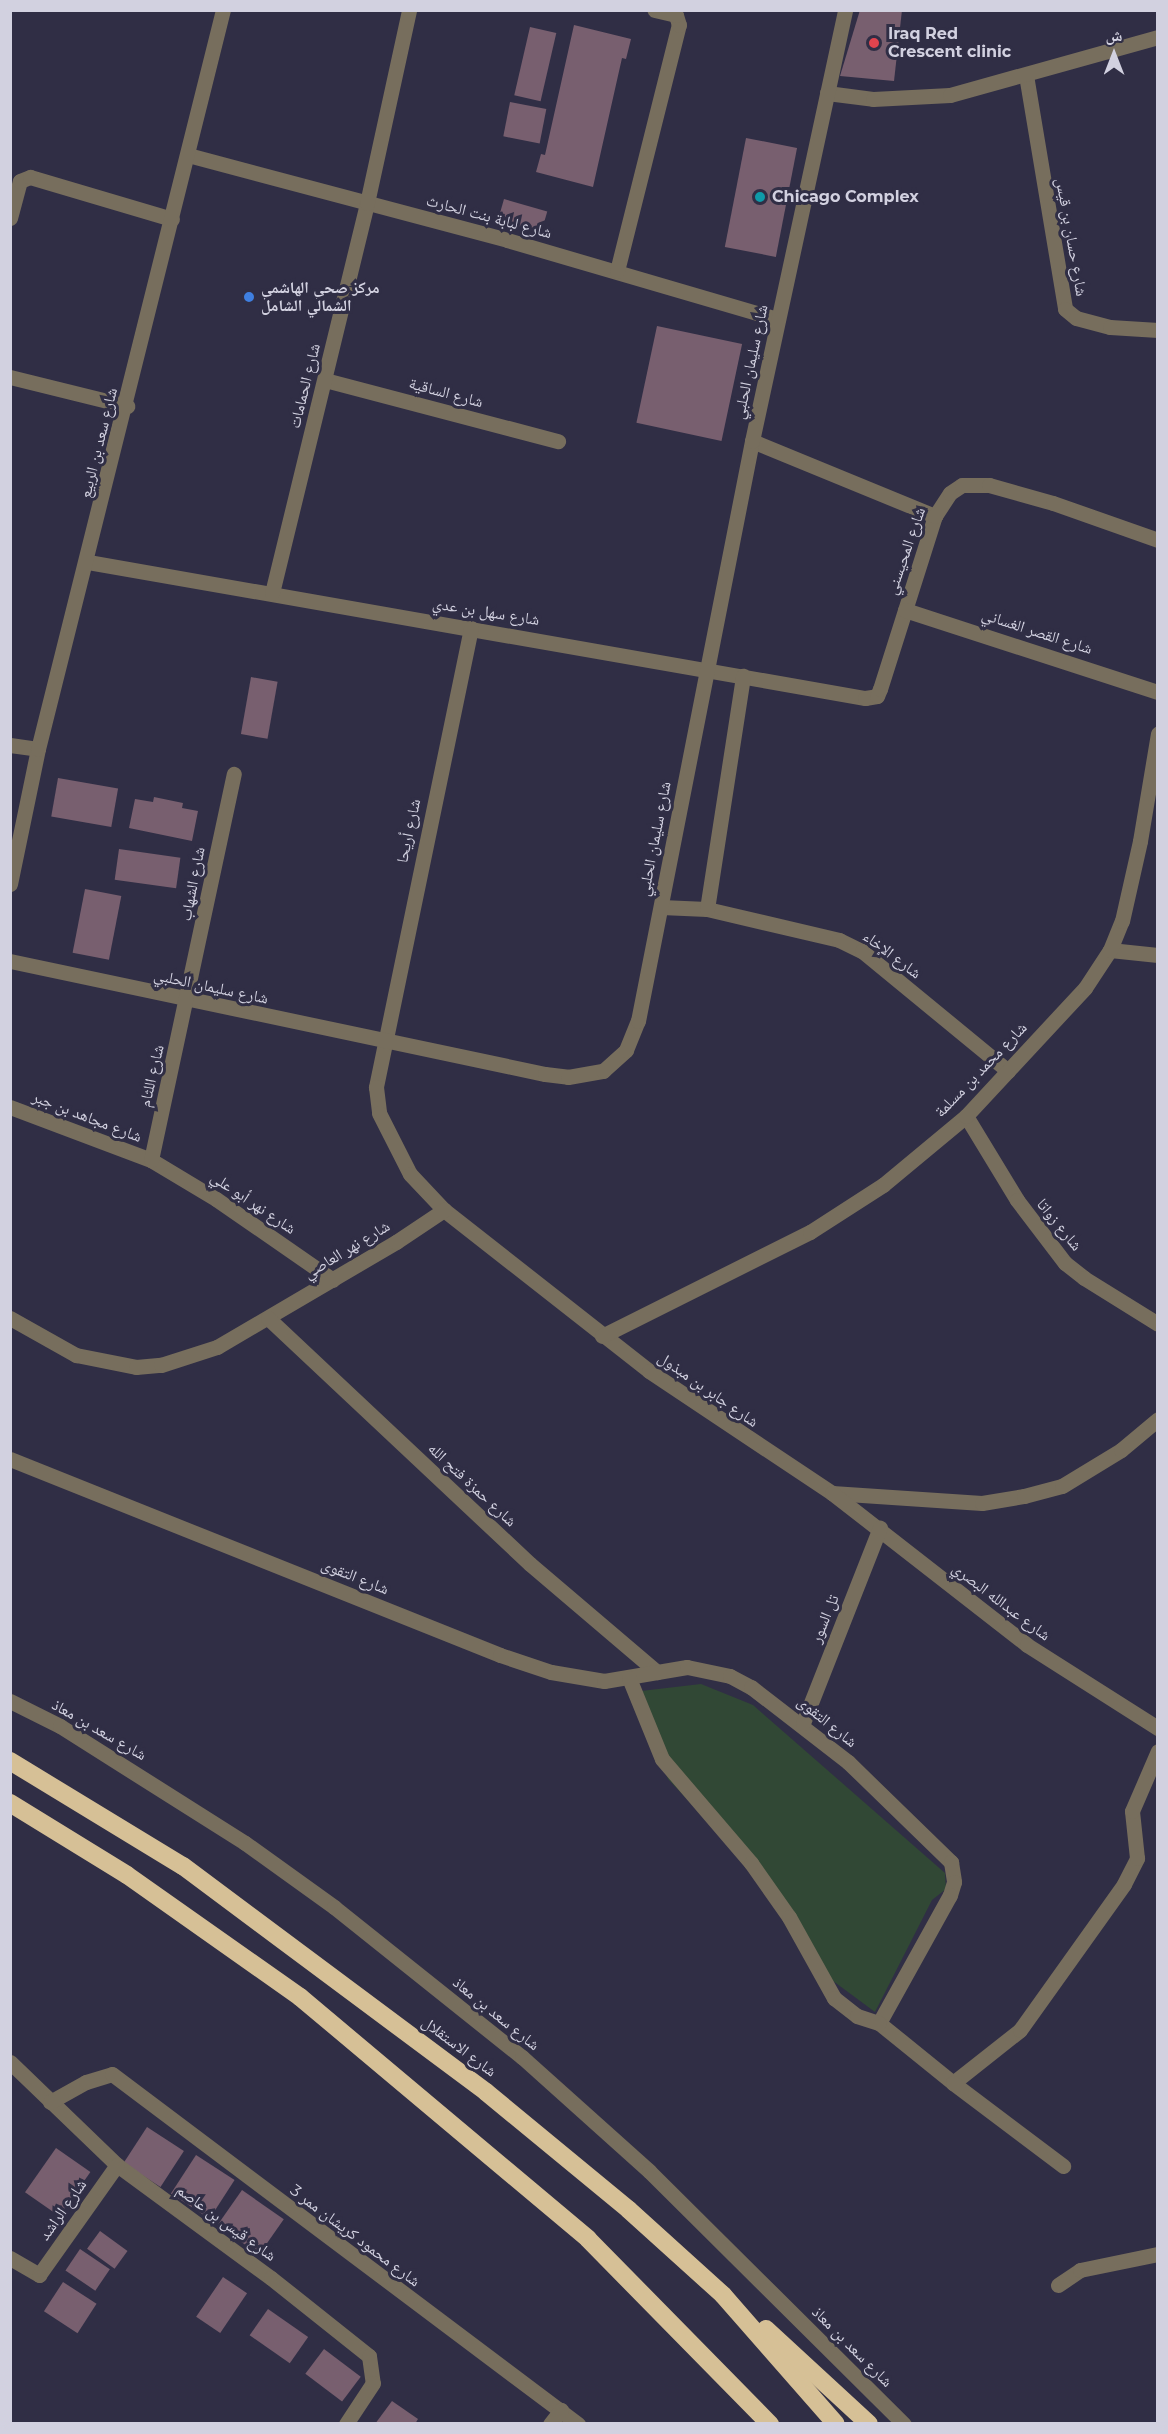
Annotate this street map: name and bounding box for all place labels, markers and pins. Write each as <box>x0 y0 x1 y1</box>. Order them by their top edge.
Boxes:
place label: Iraq Red Crescent clinic <box>888 24 1011 62</box>
marker: Iraq Red Crescent clinic <box>865 34 883 52</box>
place label: Chicago Complex <box>772 187 919 207</box>
marker: Chicago Complex <box>753 190 767 204</box>
place label: مركز صحي الهاشمي الشمالي الشامل <box>261 278 379 316</box>
marker: مركز صحي الهاشمي الشمالي الشامل <box>242 290 256 304</box>

